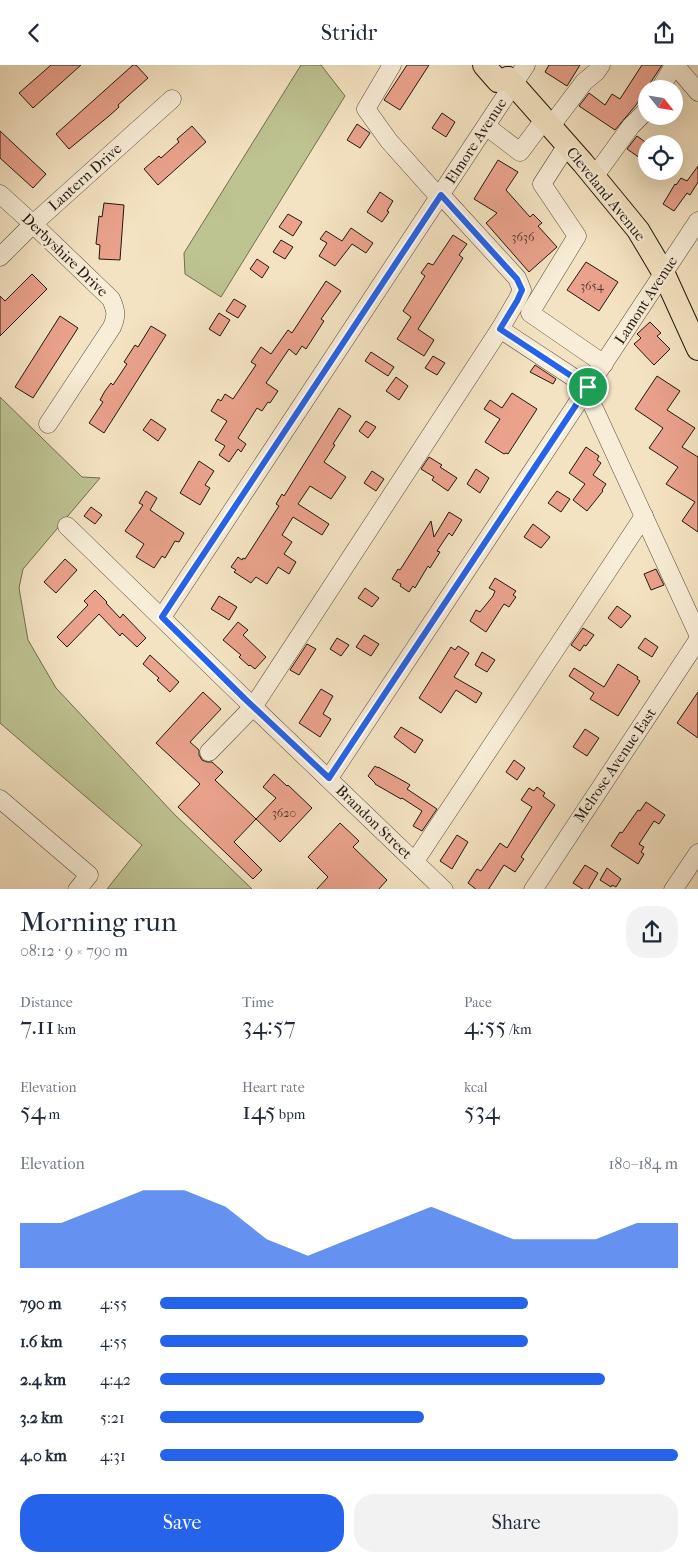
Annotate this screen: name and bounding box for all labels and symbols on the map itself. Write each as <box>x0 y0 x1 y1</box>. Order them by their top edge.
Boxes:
north arrow <box>638 80 682 125</box>
street label: Elmore Avenue <box>442 94 511 187</box>
street label: Lantern Drive <box>45 139 126 215</box>
street label: Cleveland Avenue <box>563 143 650 245</box>
street label: Derbyshire Drive <box>18 209 112 301</box>
house number: 3636 <box>512 230 535 244</box>
street label: Lamont Avenue <box>611 252 682 347</box>
house number: 3654 <box>580 279 605 293</box>
pin <box>567 366 609 408</box>
street label: Melrose Avenue East <box>570 704 660 825</box>
street label: Brandon Street <box>332 781 416 863</box>
house number: 3620 <box>272 806 296 820</box>

